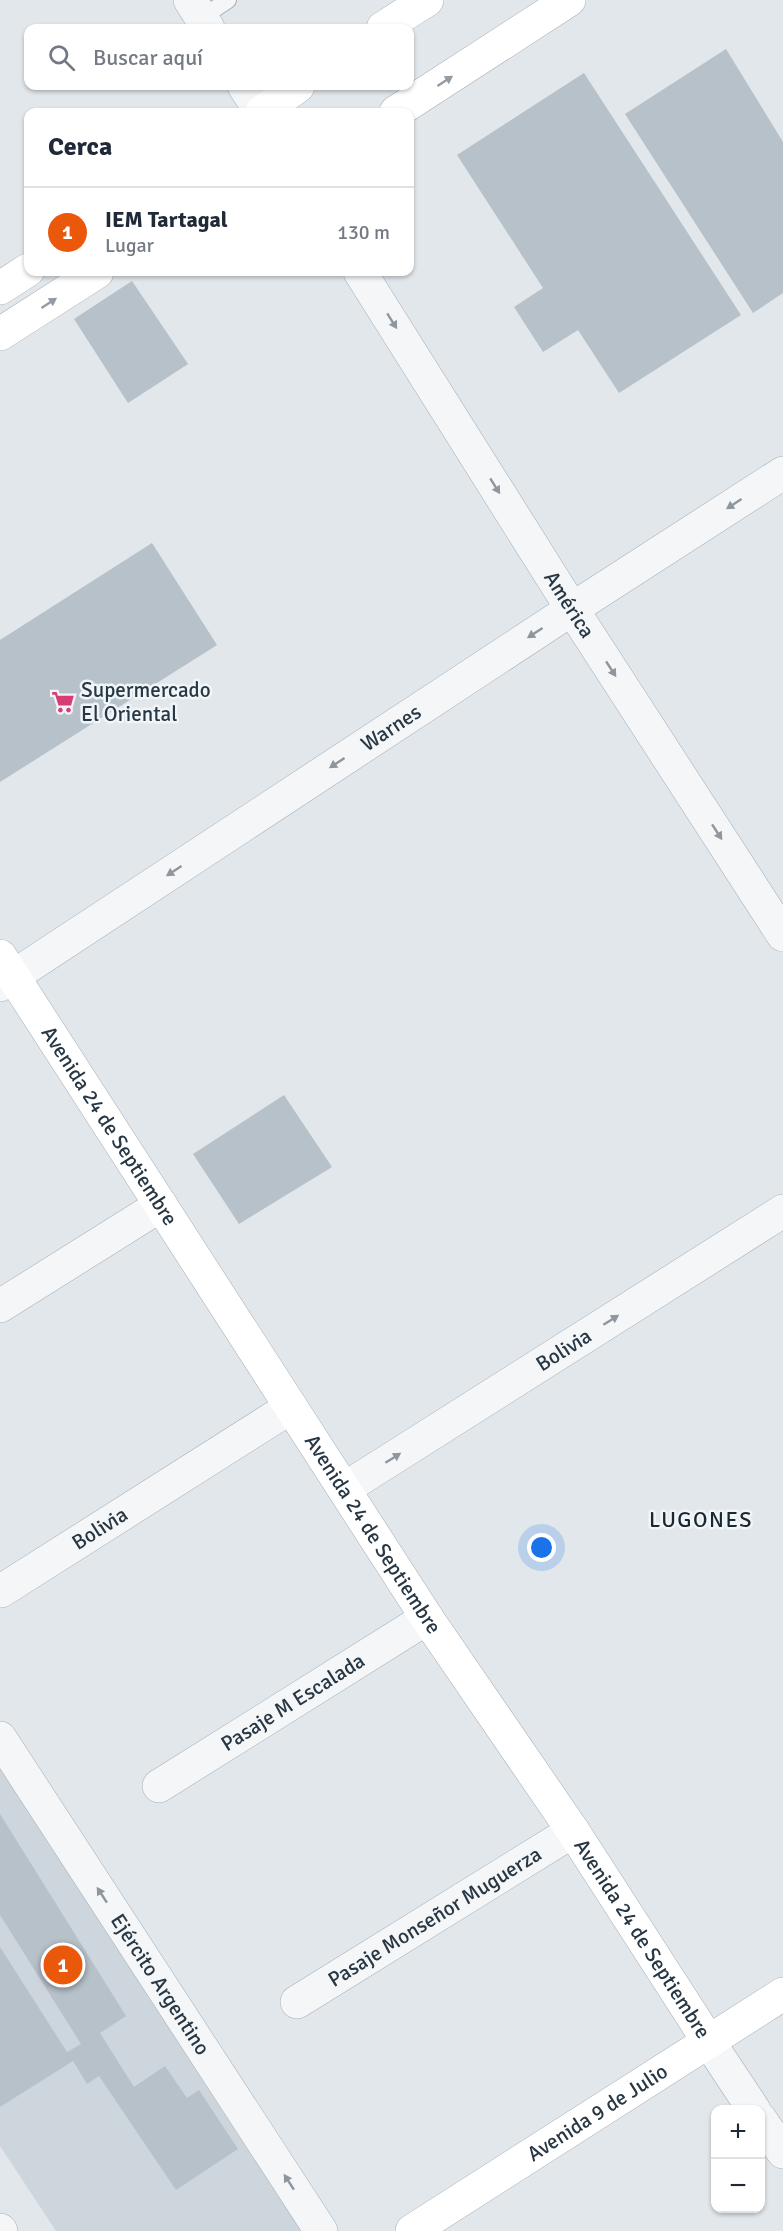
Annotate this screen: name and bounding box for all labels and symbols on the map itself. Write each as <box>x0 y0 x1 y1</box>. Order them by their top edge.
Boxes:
one-way arrow <box>437 75 453 86</box>
one-way arrow <box>41 297 57 308</box>
one-way arrow <box>386 313 397 329</box>
one-way arrow <box>490 478 501 494</box>
one-way arrow <box>726 499 742 510</box>
street label: América <box>538 566 600 643</box>
one-way arrow <box>527 627 543 638</box>
one-way arrow <box>605 661 616 677</box>
place label: Supermercado El Oriental <box>81 677 211 727</box>
supermarket icon: Supermercado El Oriental <box>50 689 76 715</box>
street label: Warnes <box>356 699 426 757</box>
one-way arrow <box>329 758 345 769</box>
one-way arrow <box>711 824 722 841</box>
one-way arrow <box>166 865 182 876</box>
street label: Avenida 24 de Septiembre <box>36 1021 183 1230</box>
one-way arrow <box>603 1314 619 1325</box>
street label: Bolivia <box>531 1323 596 1377</box>
street label: Avenida 24 de Septiembre <box>299 1430 447 1639</box>
one-way arrow <box>385 1452 401 1463</box>
street label: Bolivia <box>67 1501 132 1556</box>
district label: LUGONES <box>649 1506 753 1533</box>
your location <box>527 1533 556 1562</box>
street label: Pasaje M Escalada <box>216 1647 370 1757</box>
street label: Avenida 24 de Septiembre <box>569 1834 716 2043</box>
street label: Pasaje Monseñor Muguerza <box>323 1841 546 1993</box>
one-way arrow <box>96 1888 108 1904</box>
street label: Ejército Argentino <box>105 1909 216 2060</box>
pin: 1 <box>44 1942 82 1988</box>
street label: Avenida 9 de Julio <box>522 2058 673 2167</box>
one-way arrow <box>283 2174 294 2190</box>

